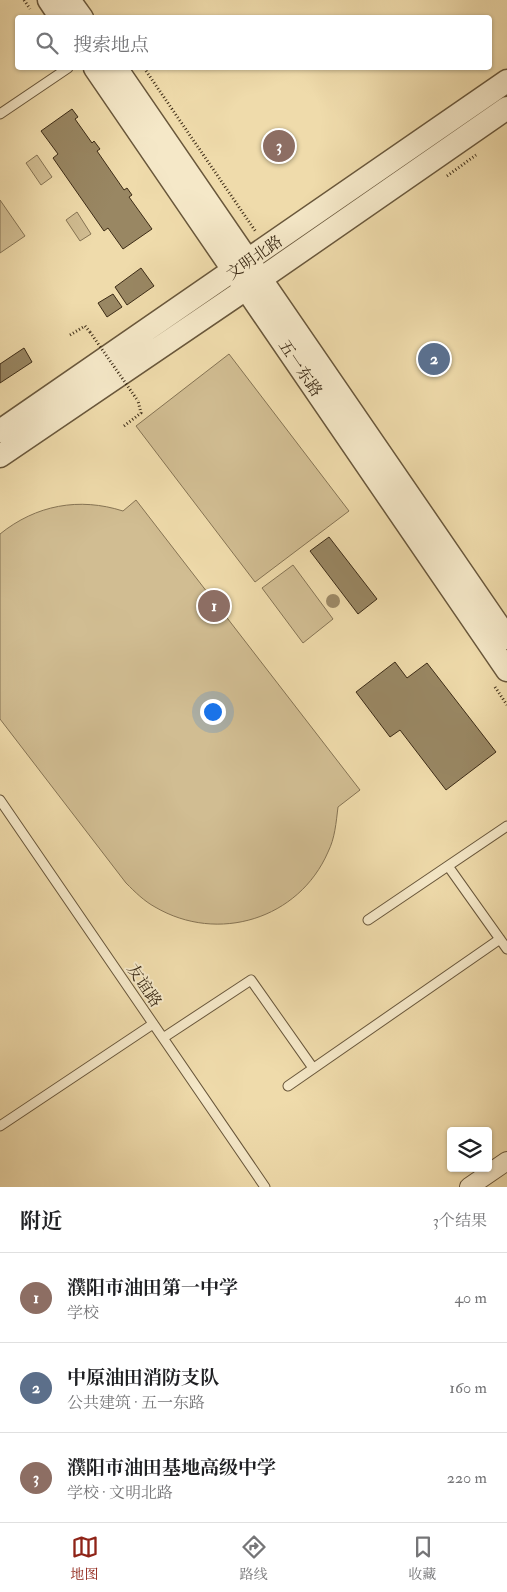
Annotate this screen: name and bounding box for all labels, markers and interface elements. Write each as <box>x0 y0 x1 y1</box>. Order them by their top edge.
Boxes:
search box <box>15 15 492 70</box>
icon: search <box>33 29 61 57</box>
text: 搜索地点 <box>73 33 149 57</box>
pin: 3 <box>263 127 295 165</box>
street label: 文明北路 <box>223 231 287 284</box>
street label: 五一东路 <box>274 336 326 401</box>
pin: 2 <box>418 340 450 378</box>
pin: 1 <box>198 587 230 625</box>
your location <box>200 699 226 725</box>
street label: 友谊路 <box>122 960 166 1011</box>
map controls <box>447 1127 492 1172</box>
button: layers <box>447 1127 492 1172</box>
text: 附近 <box>20 1208 62 1235</box>
text: 3个结果 <box>433 1211 487 1231</box>
text: 濮阳市油田第一中学 <box>67 1276 238 1300</box>
text: 1 <box>33 1288 39 1308</box>
text: 40 m <box>454 1288 487 1308</box>
text: 学校 <box>67 1303 99 1323</box>
text: 中原油田消防支队 <box>67 1366 219 1390</box>
text: 2 <box>32 1378 40 1398</box>
text: 160 m <box>449 1378 487 1398</box>
text: 公共建筑 · 五一东路 <box>67 1393 205 1413</box>
text: 濮阳市油田基地高级中学 <box>67 1456 276 1480</box>
text: 3 <box>33 1468 39 1488</box>
text: 220 m <box>447 1468 487 1488</box>
text: 学校 · 文明北路 <box>67 1483 173 1503</box>
tab: 地图 <box>71 1533 99 1583</box>
tab: 路线 <box>240 1533 268 1583</box>
tab: 收藏 <box>409 1533 437 1583</box>

